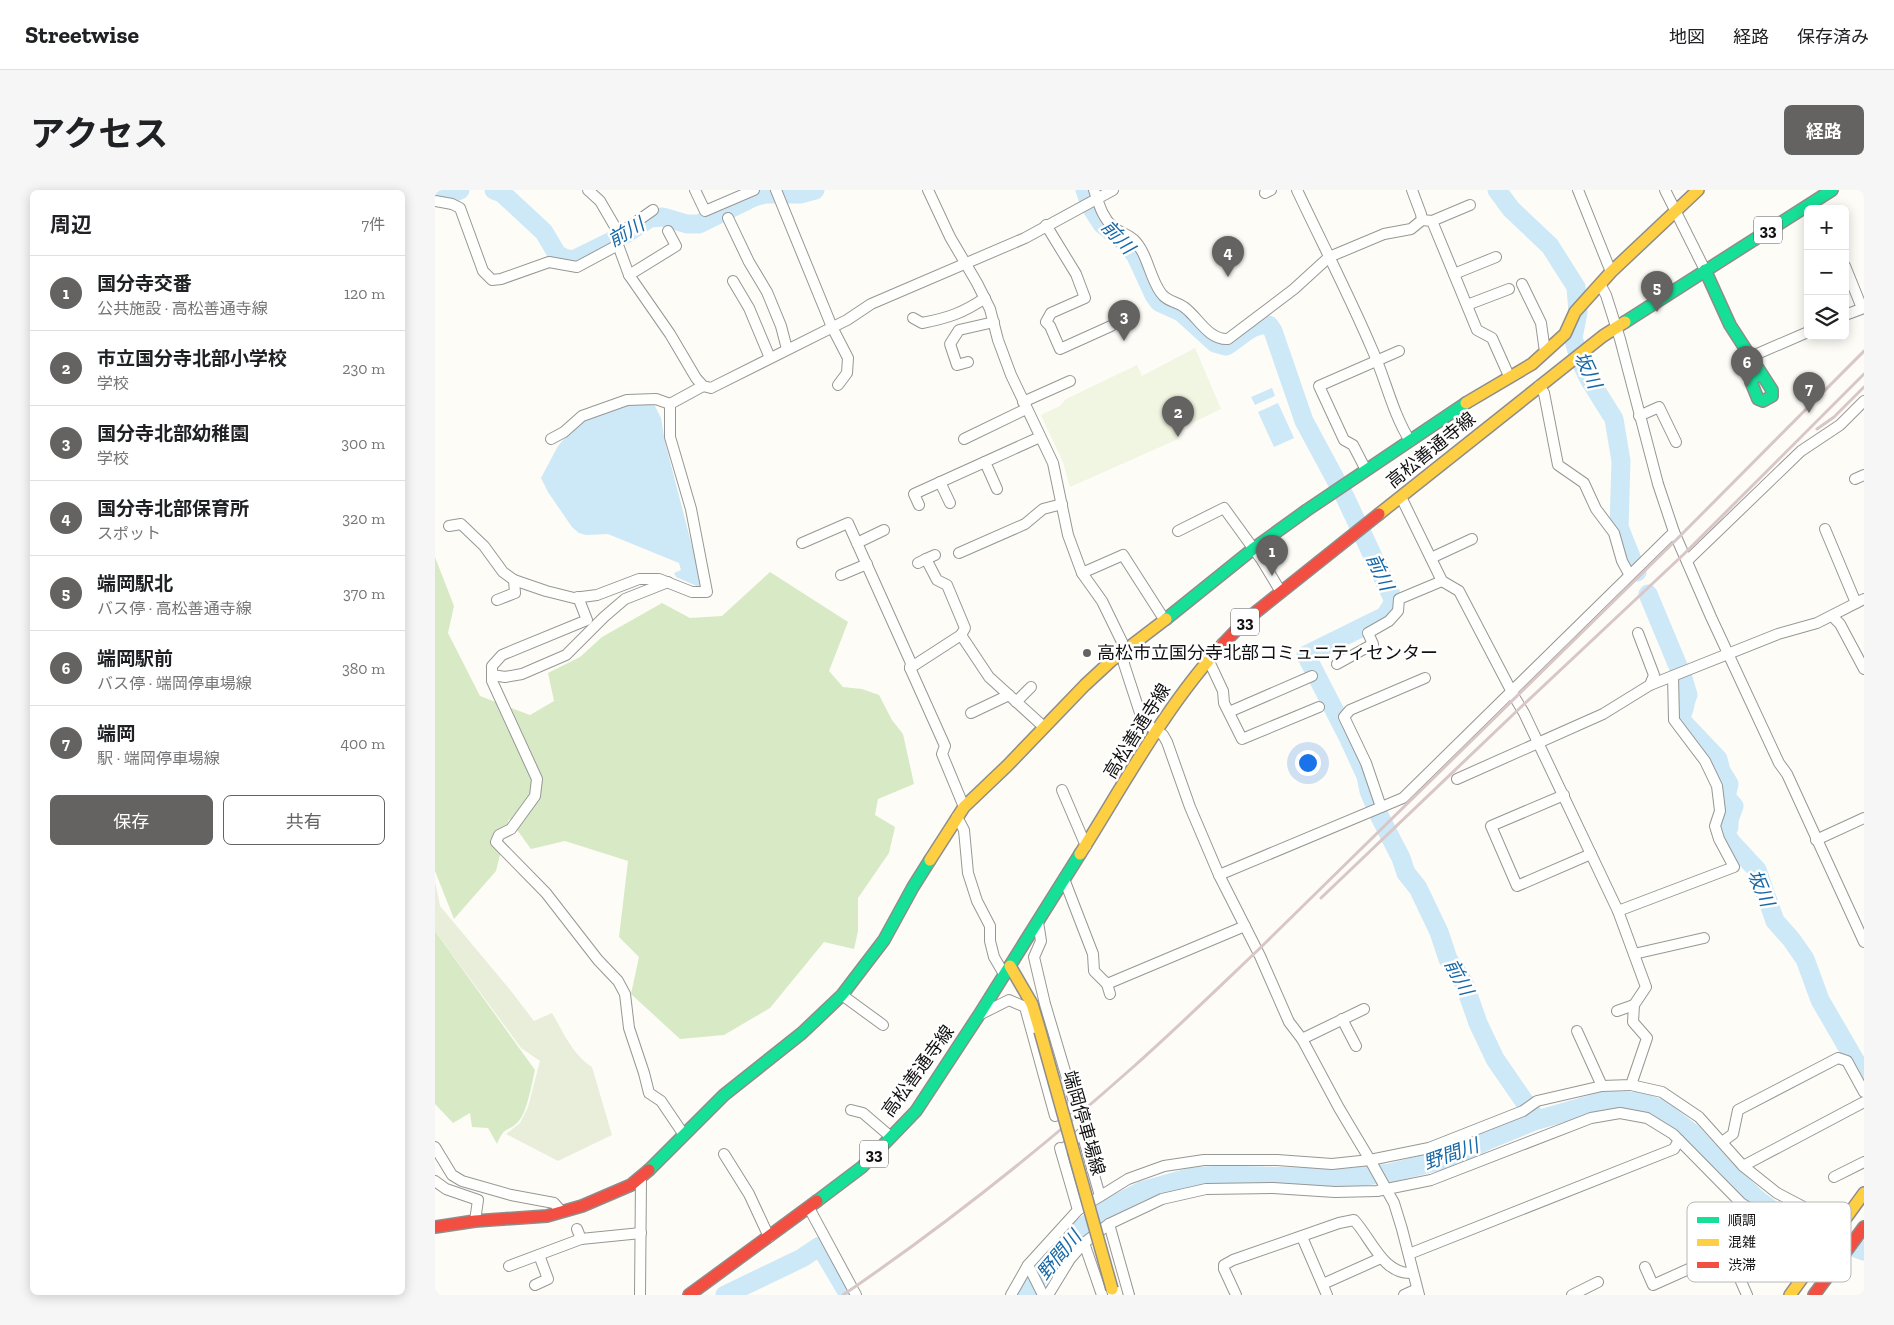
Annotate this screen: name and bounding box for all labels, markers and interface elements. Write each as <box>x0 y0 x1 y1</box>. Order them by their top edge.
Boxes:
text: Streetwise <box>25 20 139 49</box>
text: 地図 <box>1669 26 1705 48</box>
text: 経路 <box>1733 26 1769 48</box>
text: 保存済み <box>1797 26 1869 48</box>
button: 経路 <box>1784 105 1864 155</box>
text: アクセス <box>30 113 168 155</box>
map controls <box>1804 205 1849 340</box>
button: + <box>1804 205 1849 250</box>
text: 周辺 <box>50 212 92 237</box>
water label: 前川 <box>604 212 650 251</box>
text: 7件 <box>361 215 385 234</box>
water label: 前川 <box>1097 215 1141 260</box>
road number: 33 <box>1754 216 1782 244</box>
pin: 4 <box>1212 236 1244 277</box>
button: − <box>1804 250 1849 295</box>
pin: 5 <box>1641 271 1673 312</box>
text: 国分寺交番 <box>97 272 192 295</box>
text: 1 <box>63 284 69 303</box>
text: 120 m <box>344 284 385 303</box>
button: layers <box>1804 295 1849 340</box>
text: 公共施設 · 高松善通寺線 <box>97 299 268 318</box>
pin: 3 <box>1108 300 1140 341</box>
pin: 6 <box>1731 346 1763 387</box>
text: 市立国分寺北部小学校 <box>97 347 287 370</box>
water label: 坂川 <box>1570 348 1607 394</box>
text: 2 <box>62 359 70 378</box>
text: 230 m <box>342 359 385 378</box>
pin: 7 <box>1793 372 1825 413</box>
text: 学校 <box>97 374 129 393</box>
pin: 2 <box>1162 396 1194 437</box>
street label: 高松善通寺線 <box>1382 407 1480 493</box>
text: 国分寺北部幼稚園 <box>97 422 249 445</box>
text: 3 <box>62 434 70 453</box>
text: 300 m <box>341 434 385 453</box>
text: 学校 <box>97 449 129 468</box>
text: 国分寺北部保育所 <box>97 497 249 520</box>
text: 4 <box>61 509 71 528</box>
text: 320 m <box>342 509 385 528</box>
text: スポット <box>97 524 161 543</box>
pin: 1 <box>1256 535 1288 576</box>
water label: 前川 <box>1362 550 1399 596</box>
text: 端岡駅北 <box>97 572 173 595</box>
text: 5 <box>62 584 70 603</box>
text: 370 m <box>343 584 385 603</box>
text: バス停 · 高松善通寺線 <box>97 599 252 618</box>
road number: 33 <box>1231 608 1259 636</box>
place label: 高松市立国分寺北部コミュニティセンター <box>1097 642 1438 664</box>
text: 端岡駅前 <box>97 647 173 670</box>
marker: 高松市立国分寺北部コミュニティセンター <box>1081 647 1093 659</box>
text: 6 <box>62 659 70 678</box>
text: 380 m <box>342 659 385 678</box>
text: バス停 · 端岡停車場線 <box>97 674 252 693</box>
street label: 高松善通寺線 <box>1099 679 1175 783</box>
text: 端岡 <box>97 722 135 745</box>
text: 7 <box>62 734 70 753</box>
text: 400 m <box>341 734 385 753</box>
text: 駅 · 端岡停車場線 <box>97 749 220 768</box>
your location <box>1295 750 1321 776</box>
button: 保存 <box>50 795 213 845</box>
button: 共有 <box>223 795 385 845</box>
water label: 坂川 <box>1743 866 1780 912</box>
water label: 前川 <box>1440 955 1479 1001</box>
street label: 高松善通寺線 <box>877 1021 959 1121</box>
street label: 端岡停車場線 <box>1059 1068 1109 1178</box>
water label: 野間川 <box>1420 1133 1484 1174</box>
road number: 33 <box>860 1141 888 1168</box>
legend <box>1687 1202 1851 1282</box>
text: 順調 <box>1728 1212 1756 1229</box>
water label: 野間川 <box>1032 1224 1087 1284</box>
text: 混雑 <box>1728 1234 1756 1251</box>
text: 渋滞 <box>1728 1257 1756 1274</box>

